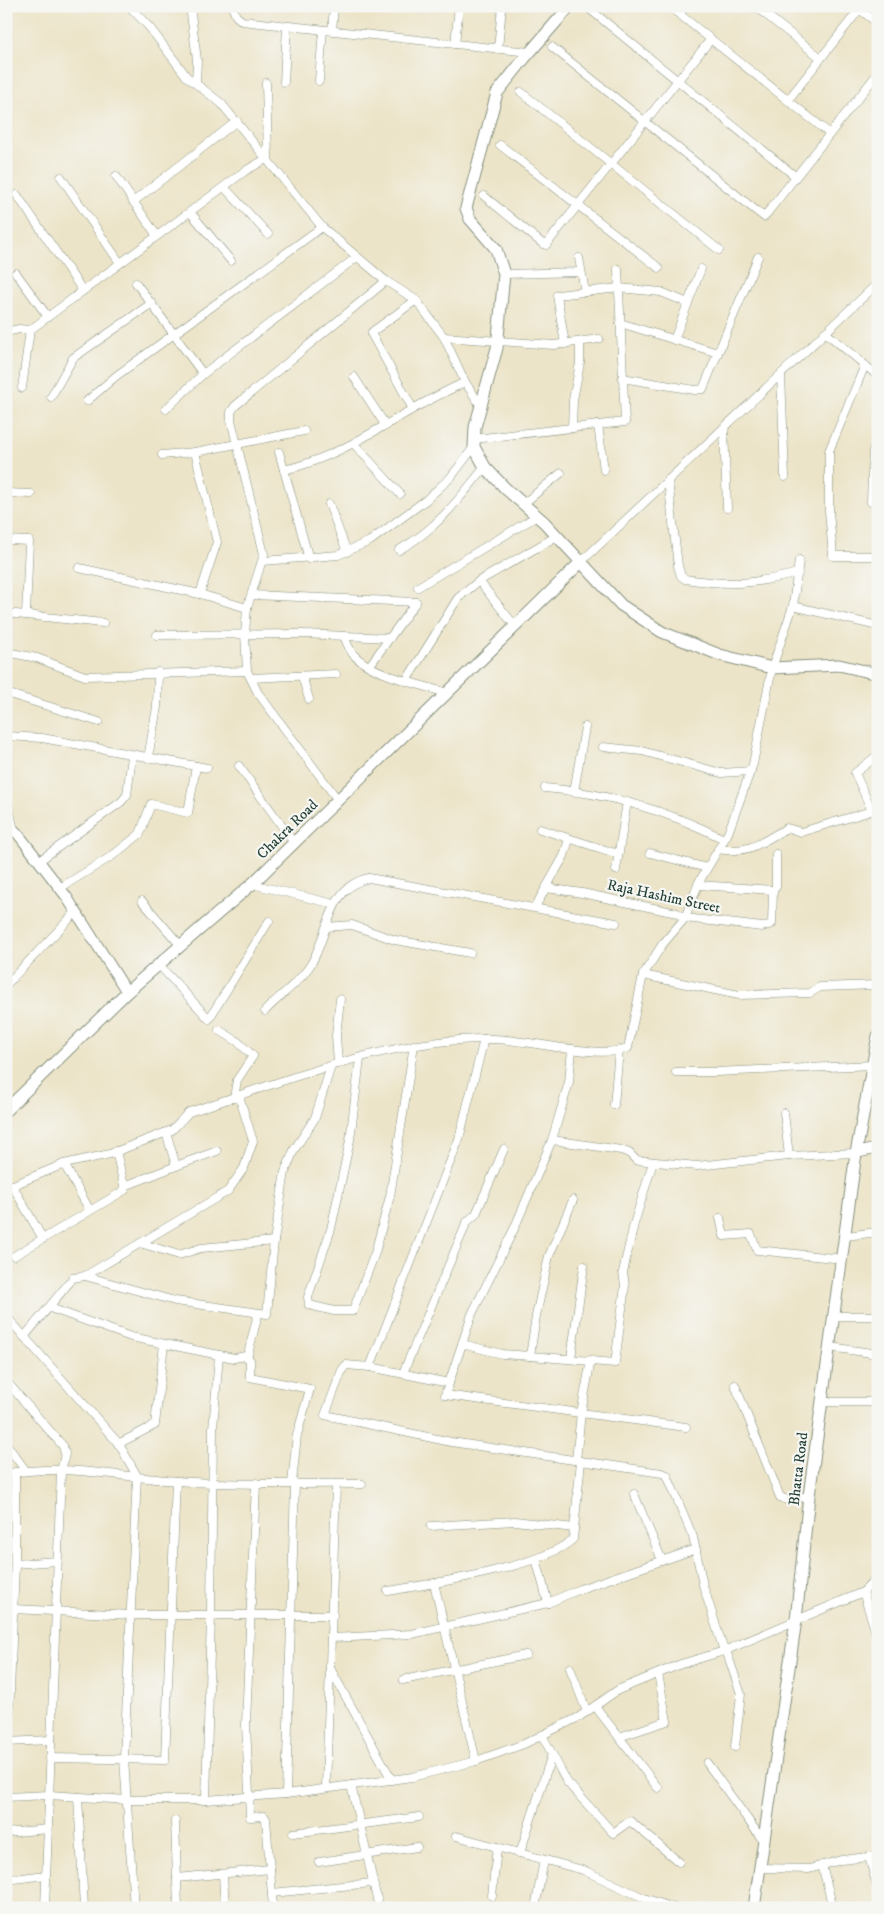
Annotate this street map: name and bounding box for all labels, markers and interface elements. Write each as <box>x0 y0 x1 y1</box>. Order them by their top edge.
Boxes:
street label: Chakra Road <box>253 795 322 863</box>
street label: Raja Hashim Street <box>606 875 722 918</box>
street label: Bhatta Road <box>785 1431 812 1507</box>

